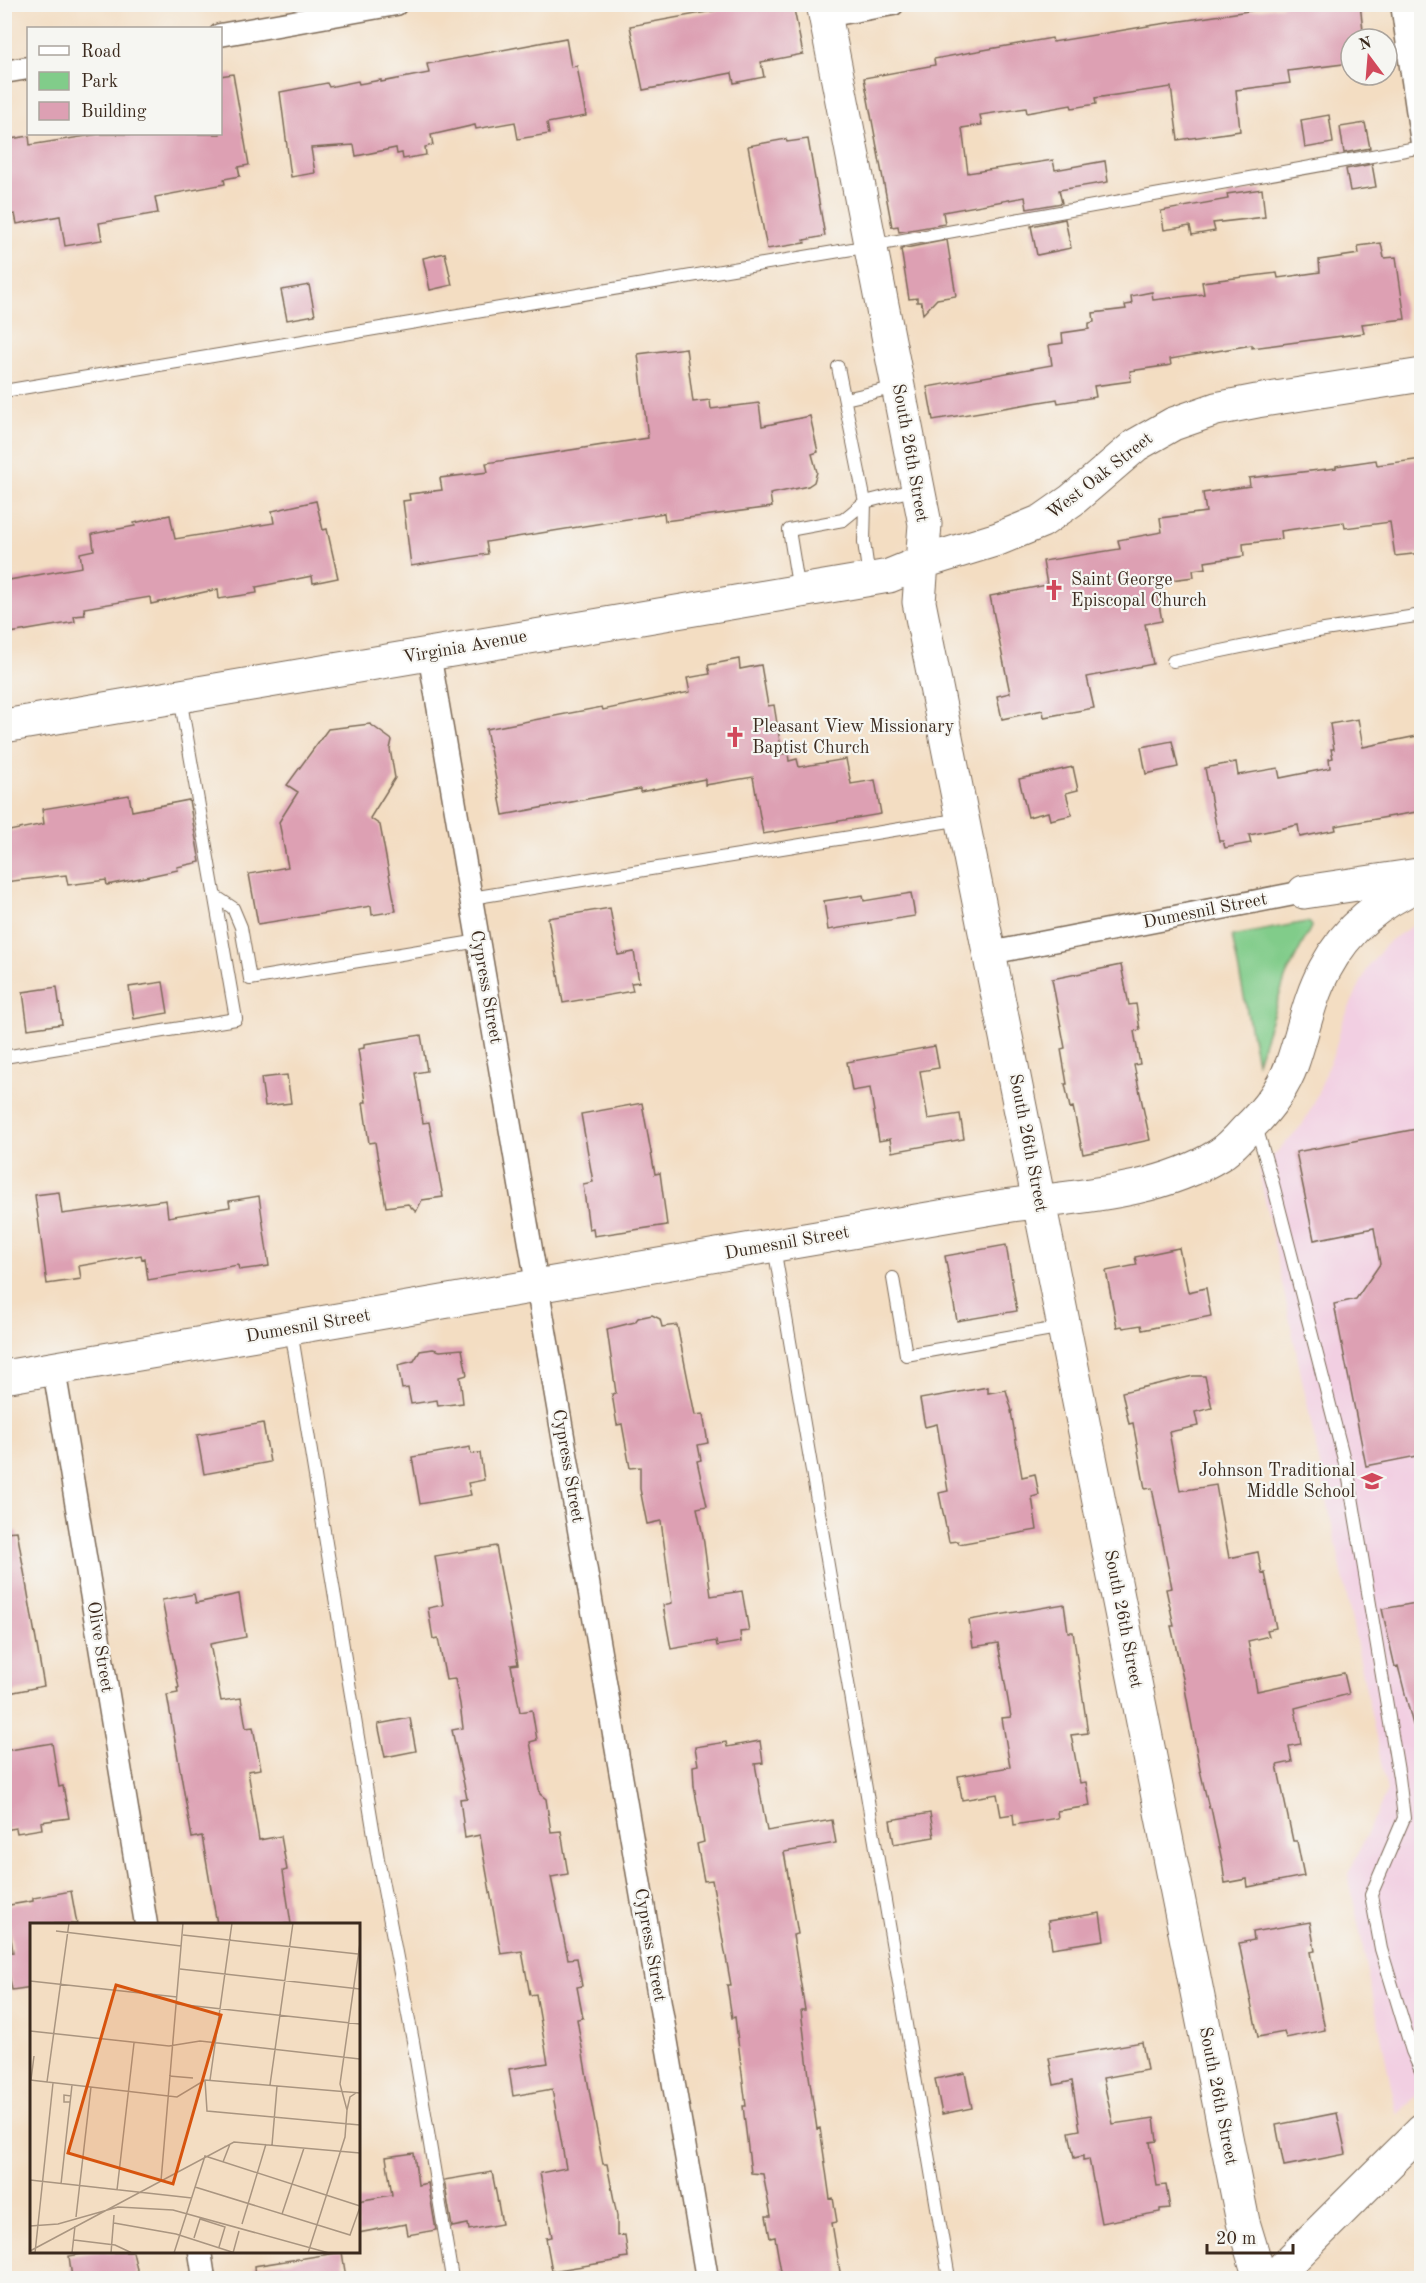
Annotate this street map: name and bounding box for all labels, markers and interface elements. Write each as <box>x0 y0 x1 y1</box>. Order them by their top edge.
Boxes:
legend <box>27 27 222 135</box>
north arrow <box>1339 27 1399 87</box>
text: N <box>1357 35 1374 54</box>
text: Road <box>81 43 121 61</box>
text: Park <box>81 73 118 91</box>
text: Building <box>81 103 147 121</box>
street label: South 26th Street <box>889 382 931 524</box>
street label: West Oak Street <box>1044 429 1156 523</box>
place label: Saint George Episcopal Church <box>1071 571 1207 610</box>
church icon: Saint George Episcopal Church <box>1042 578 1066 602</box>
street label: Virginia Avenue <box>402 627 528 667</box>
place label: Pleasant View Missionary Baptist Church <box>752 718 955 757</box>
church icon: Pleasant View Missionary Baptist Church <box>723 725 747 749</box>
street label: Dumesnil Street <box>1141 890 1269 932</box>
street label: Cypress Street <box>467 929 505 1045</box>
street label: South 26th Street <box>1006 1072 1050 1214</box>
street label: Dumesnil Street <box>723 1223 851 1263</box>
street label: Dumesnil Street <box>244 1306 372 1346</box>
street label: Cypress Street <box>549 1408 587 1524</box>
place label: Johnson Traditional Middle School <box>1198 1462 1355 1501</box>
school or university icon: Johnson Traditional Middle School <box>1360 1469 1384 1493</box>
street label: South 26th Street <box>1101 1548 1145 1690</box>
street label: Olive Street <box>84 1600 116 1694</box>
street label: Cypress Street <box>631 1887 669 2003</box>
inset map <box>30 1923 360 2253</box>
street label: South 26th Street <box>1196 2025 1240 2167</box>
scale bar <box>1207 2217 1292 2255</box>
text: 20 m <box>1216 2230 1256 2248</box>

